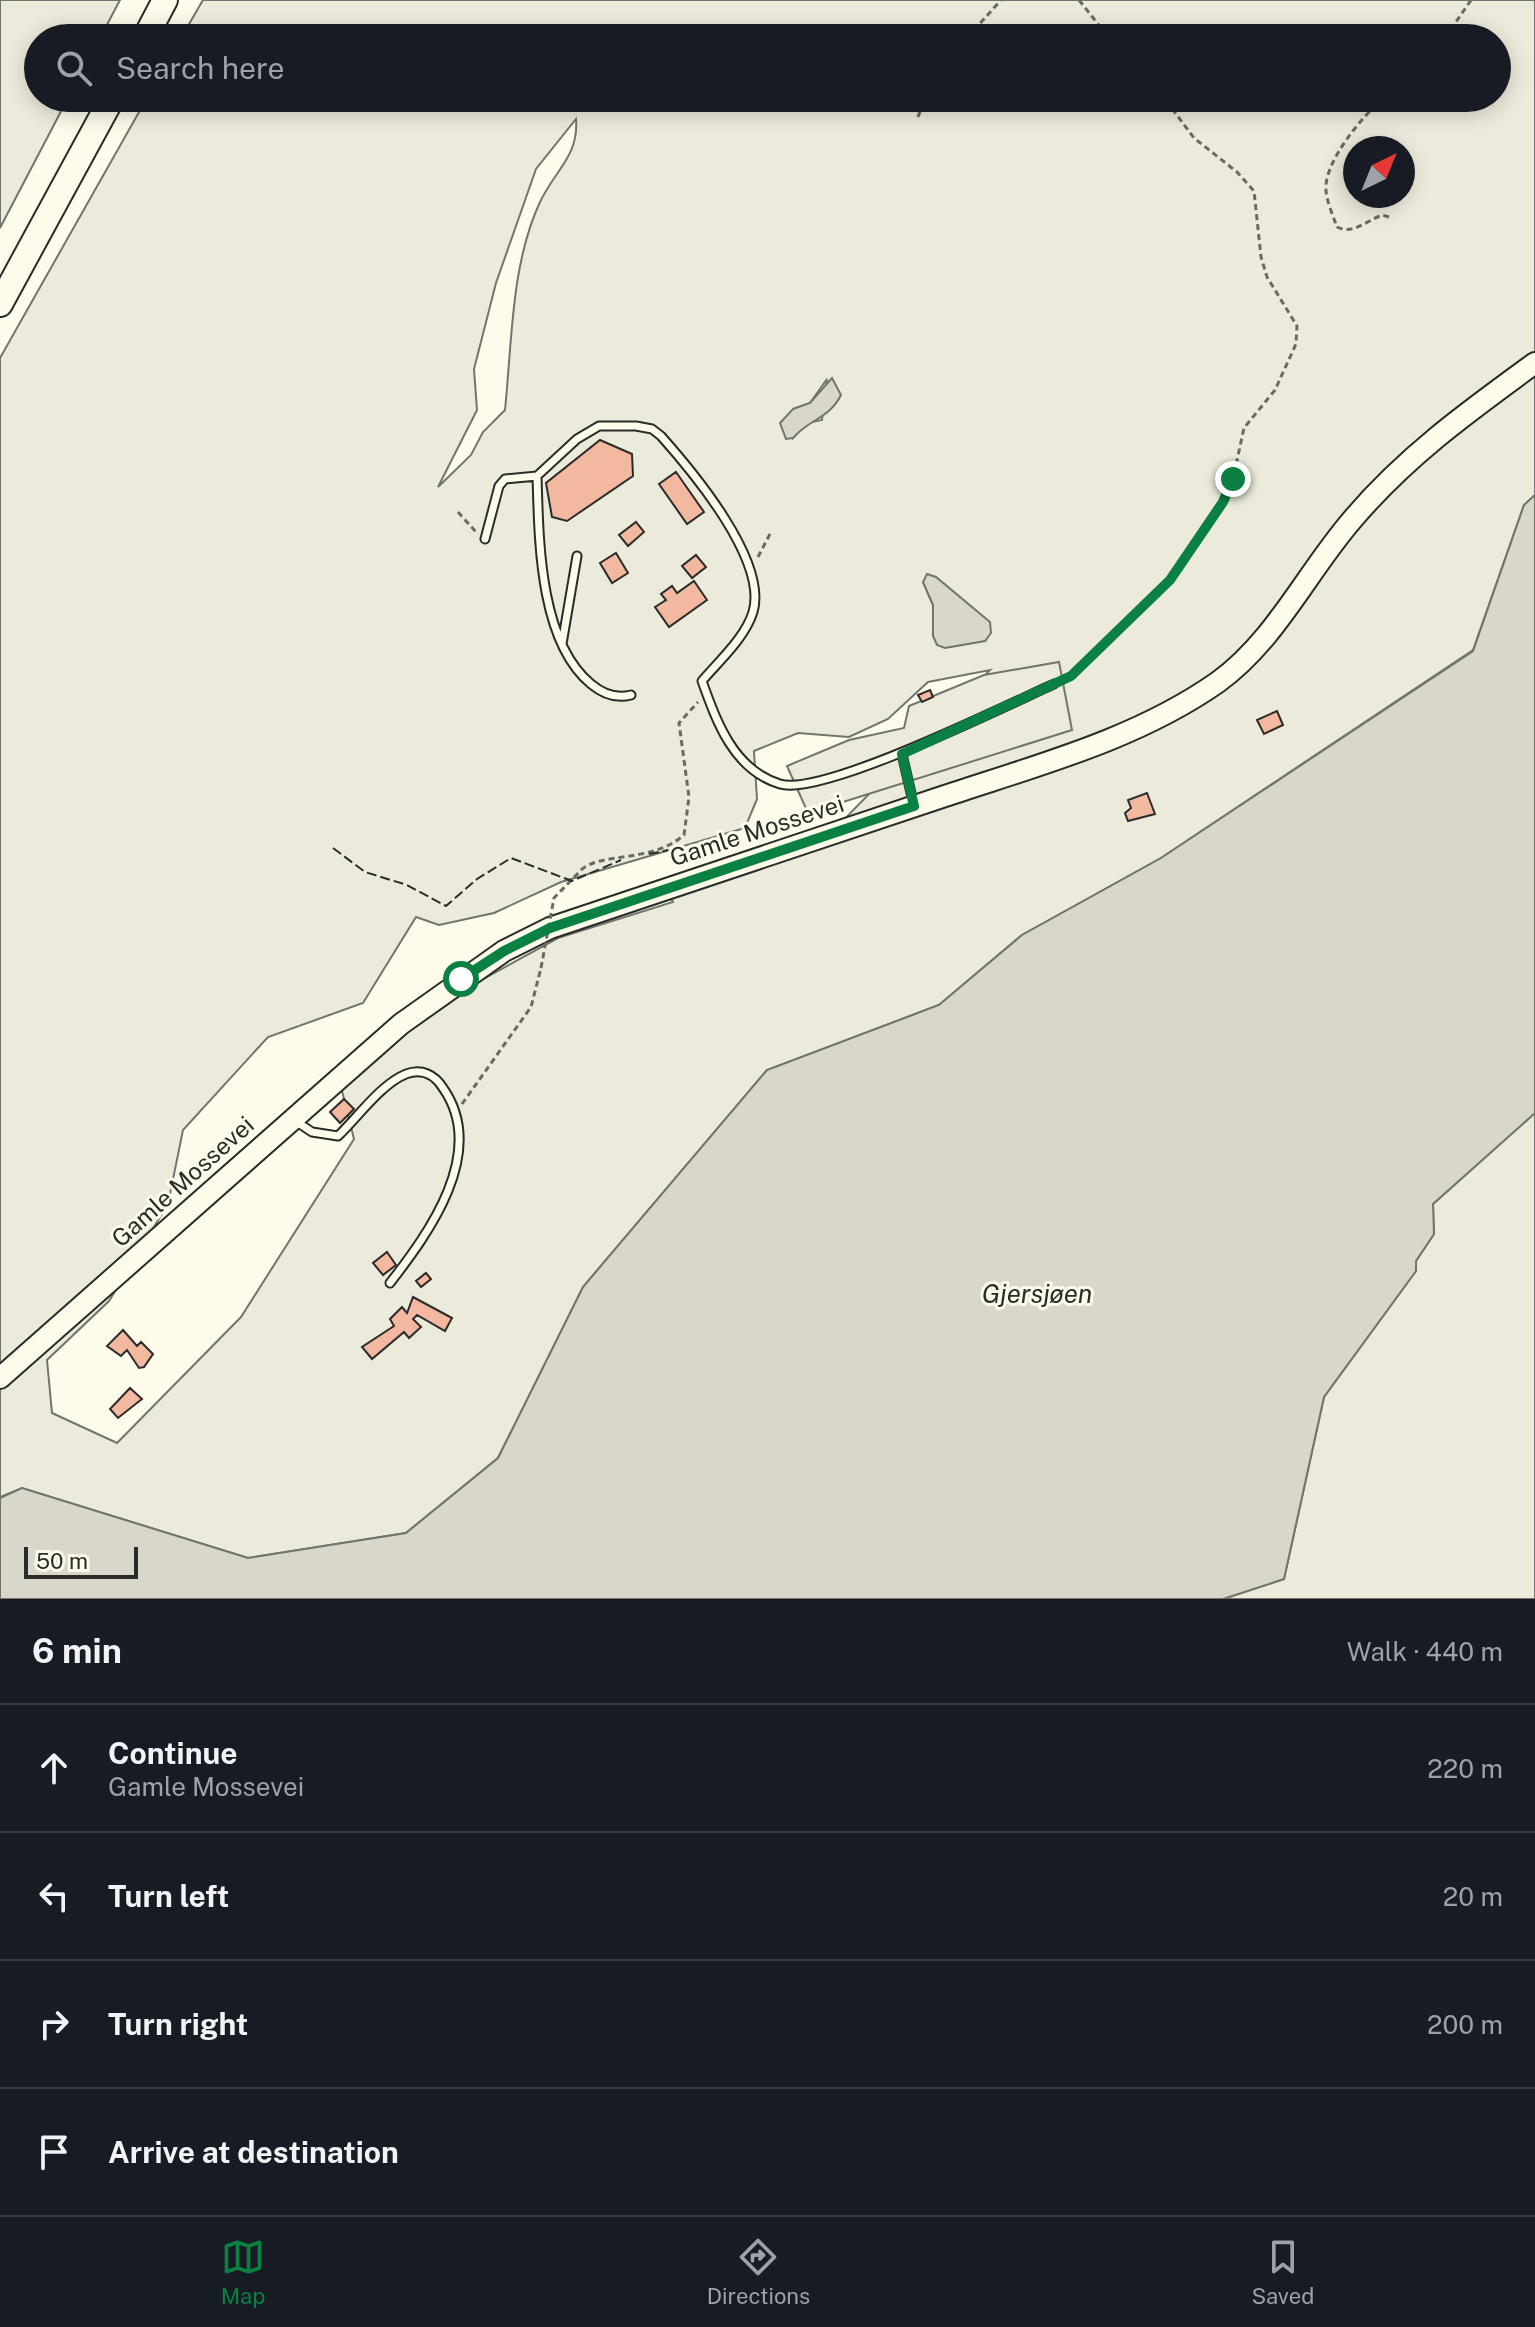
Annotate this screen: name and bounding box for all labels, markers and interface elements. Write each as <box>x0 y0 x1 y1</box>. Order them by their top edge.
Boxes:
search box <box>24 24 1511 112</box>
icon: search <box>52 46 96 90</box>
text: Search here <box>116 50 284 86</box>
north arrow <box>1343 136 1415 208</box>
route end <box>1215 461 1251 497</box>
street label: Gamle Mossevei <box>666 789 847 871</box>
route start <box>443 961 479 997</box>
street label: Gamle Mossevei <box>106 1110 259 1252</box>
water label: Gjersjøen <box>982 1278 1092 1309</box>
scale bar <box>24 1543 138 1579</box>
text: 50 m <box>36 1548 88 1574</box>
text: 6 min <box>32 1631 122 1671</box>
text: Walk · 440 m <box>1347 1636 1503 1667</box>
text: Continue <box>108 1735 238 1771</box>
icon: ahead <box>32 1746 76 1790</box>
text: 220 m <box>1427 1753 1503 1784</box>
text: Gamle Mossevei <box>108 1771 304 1802</box>
icon: left <box>32 1874 76 1918</box>
text: Turn left <box>108 1878 229 1914</box>
text: 20 m <box>1443 1881 1503 1912</box>
icon: right <box>32 2002 76 2046</box>
text: Turn right <box>108 2006 248 2042</box>
text: 200 m <box>1427 2009 1503 2040</box>
icon: arrive <box>32 2130 76 2174</box>
text: Arrive at destination <box>108 2134 399 2170</box>
tab: Map <box>221 2235 265 2309</box>
tab: Directions <box>707 2235 810 2309</box>
tab: Saved <box>1251 2235 1314 2309</box>

